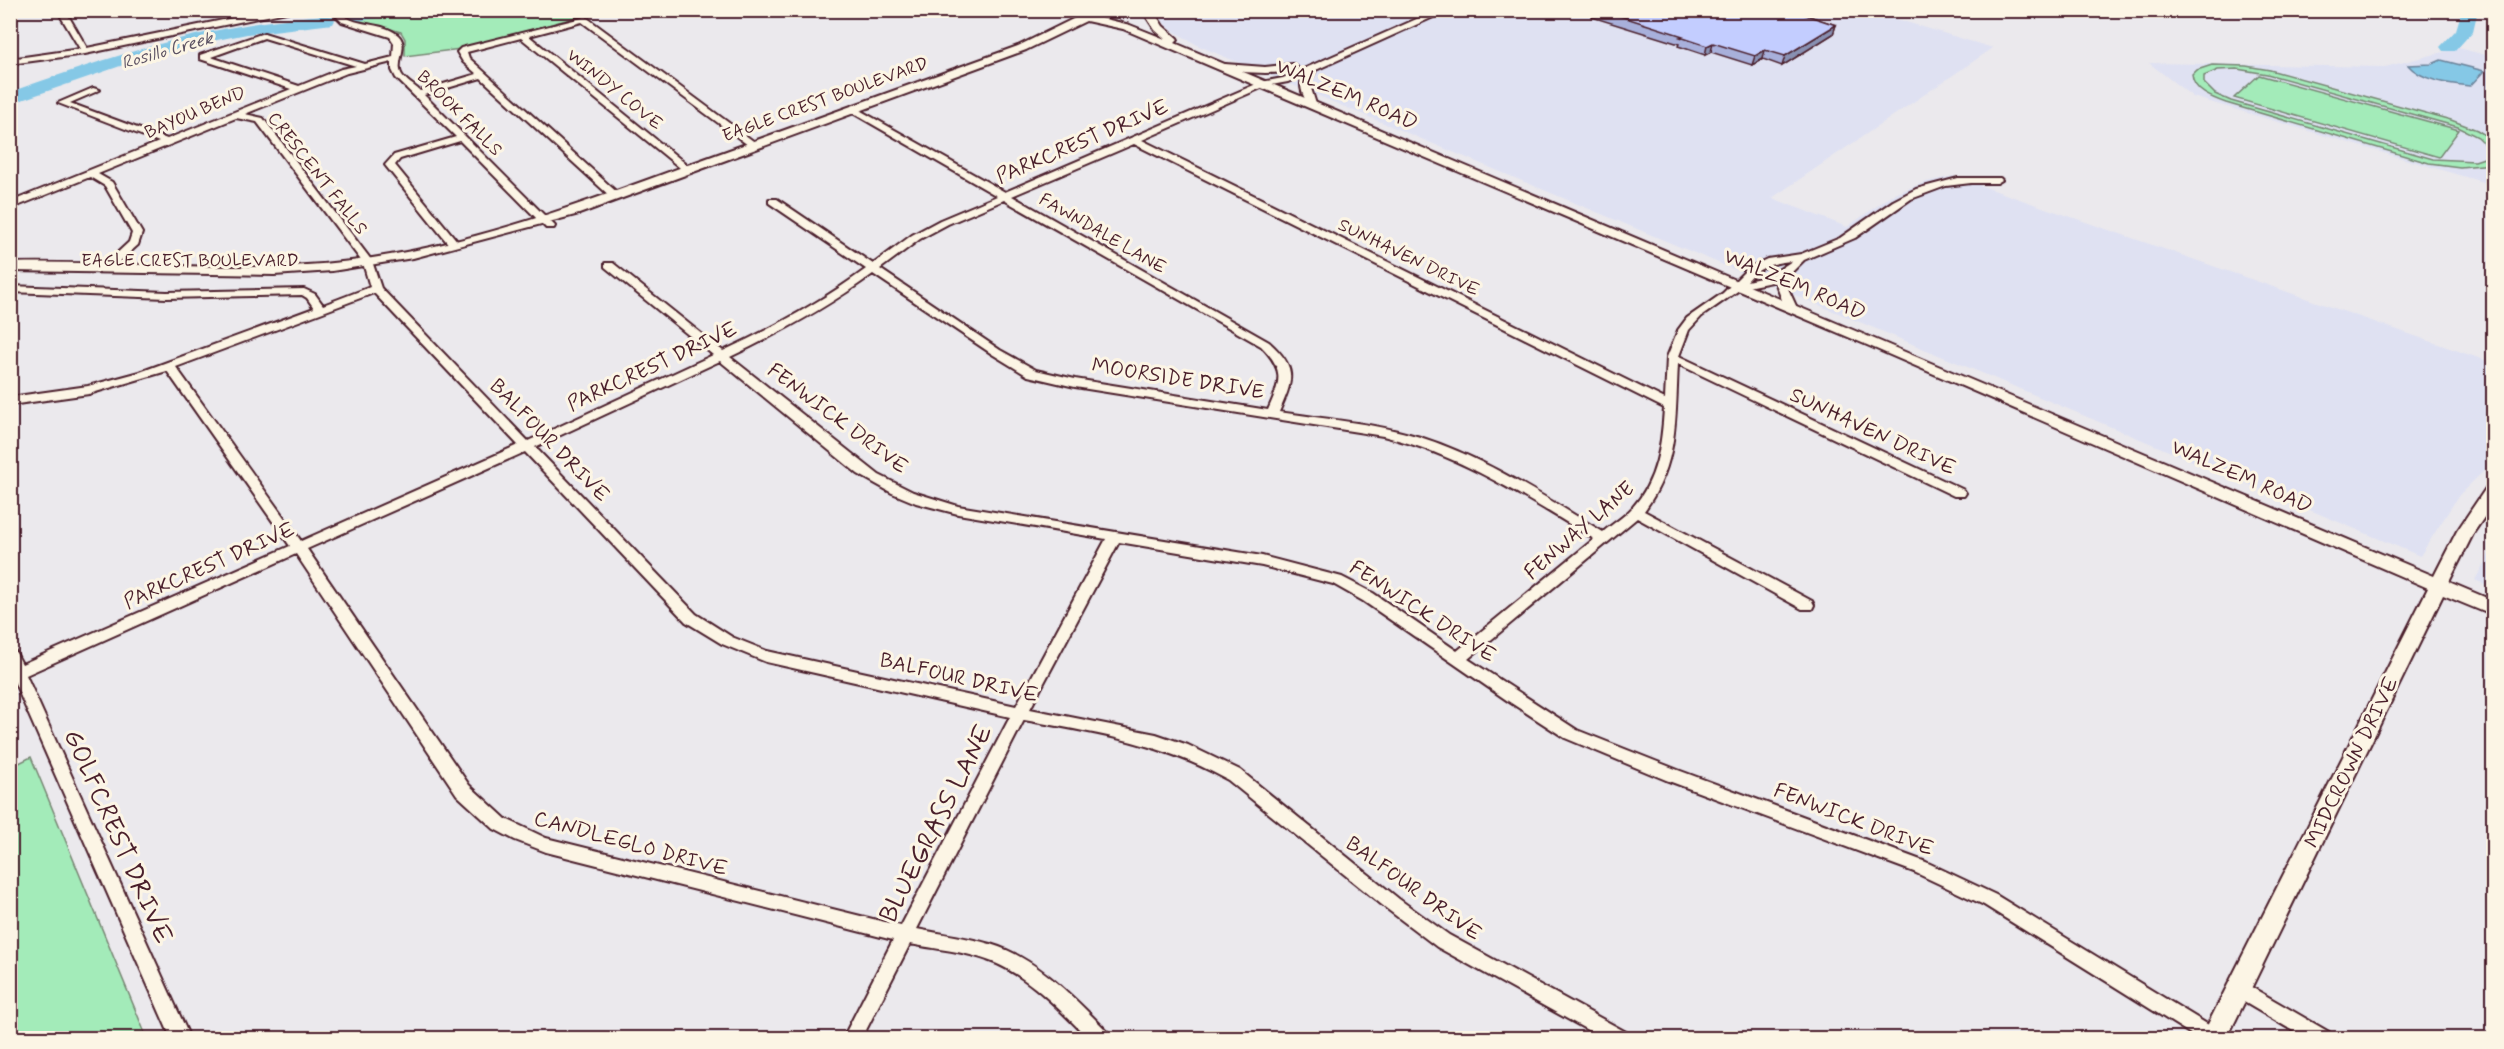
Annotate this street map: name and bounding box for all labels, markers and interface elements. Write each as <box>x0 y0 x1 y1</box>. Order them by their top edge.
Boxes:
water label: Rosillo Creek <box>119 26 217 75</box>
street label: WINDY COVE <box>561 44 668 136</box>
street label: EAGLE CREST BOULEVARD <box>719 51 932 148</box>
street label: WALZEM ROAD <box>1271 52 1422 137</box>
street label: BROOK FALLS <box>411 66 507 162</box>
street label: BAYOU BEND <box>141 81 250 145</box>
street label: PARKCREST DRIVE <box>992 93 1173 191</box>
street label: CRESCENT FALLS <box>262 107 373 240</box>
street label: FAWNDALE LANE <box>1035 188 1171 280</box>
street label: SUNHAVEN DRIVE <box>1334 213 1483 303</box>
street label: WALZEM ROAD <box>1719 242 1870 327</box>
street label: EAGLE CREST BOULEVARD <box>81 249 299 273</box>
street label: PARKCREST DRIVE <box>563 315 742 419</box>
street label: MOORSIDE DRIVE <box>1090 352 1266 406</box>
street label: FENWICK DRIVE <box>761 357 913 481</box>
street label: BALFOUR DRIVE <box>483 373 616 509</box>
street label: SUNHAVEN DRIVE <box>1785 381 1960 483</box>
street label: WALZEM ROAD <box>2167 433 2317 521</box>
street label: FENWAY LANE <box>1519 475 1641 586</box>
street label: PARKCREST DRIVE <box>119 516 299 616</box>
street label: FENWICK DRIVE <box>1344 554 1501 670</box>
street label: BALFOUR DRIVE <box>877 646 1041 710</box>
street label: MIDCROWN DRIVE <box>2298 672 2406 853</box>
street label: BLUEGRASS LANE <box>872 719 1001 929</box>
street label: GOLFCREST DRIVE <box>55 724 180 949</box>
street label: FENWICK DRIVE <box>1770 777 1938 863</box>
street label: CANDLEGLO DRIVE <box>531 805 731 883</box>
street label: BALFOUR DRIVE <box>1340 830 1487 948</box>

